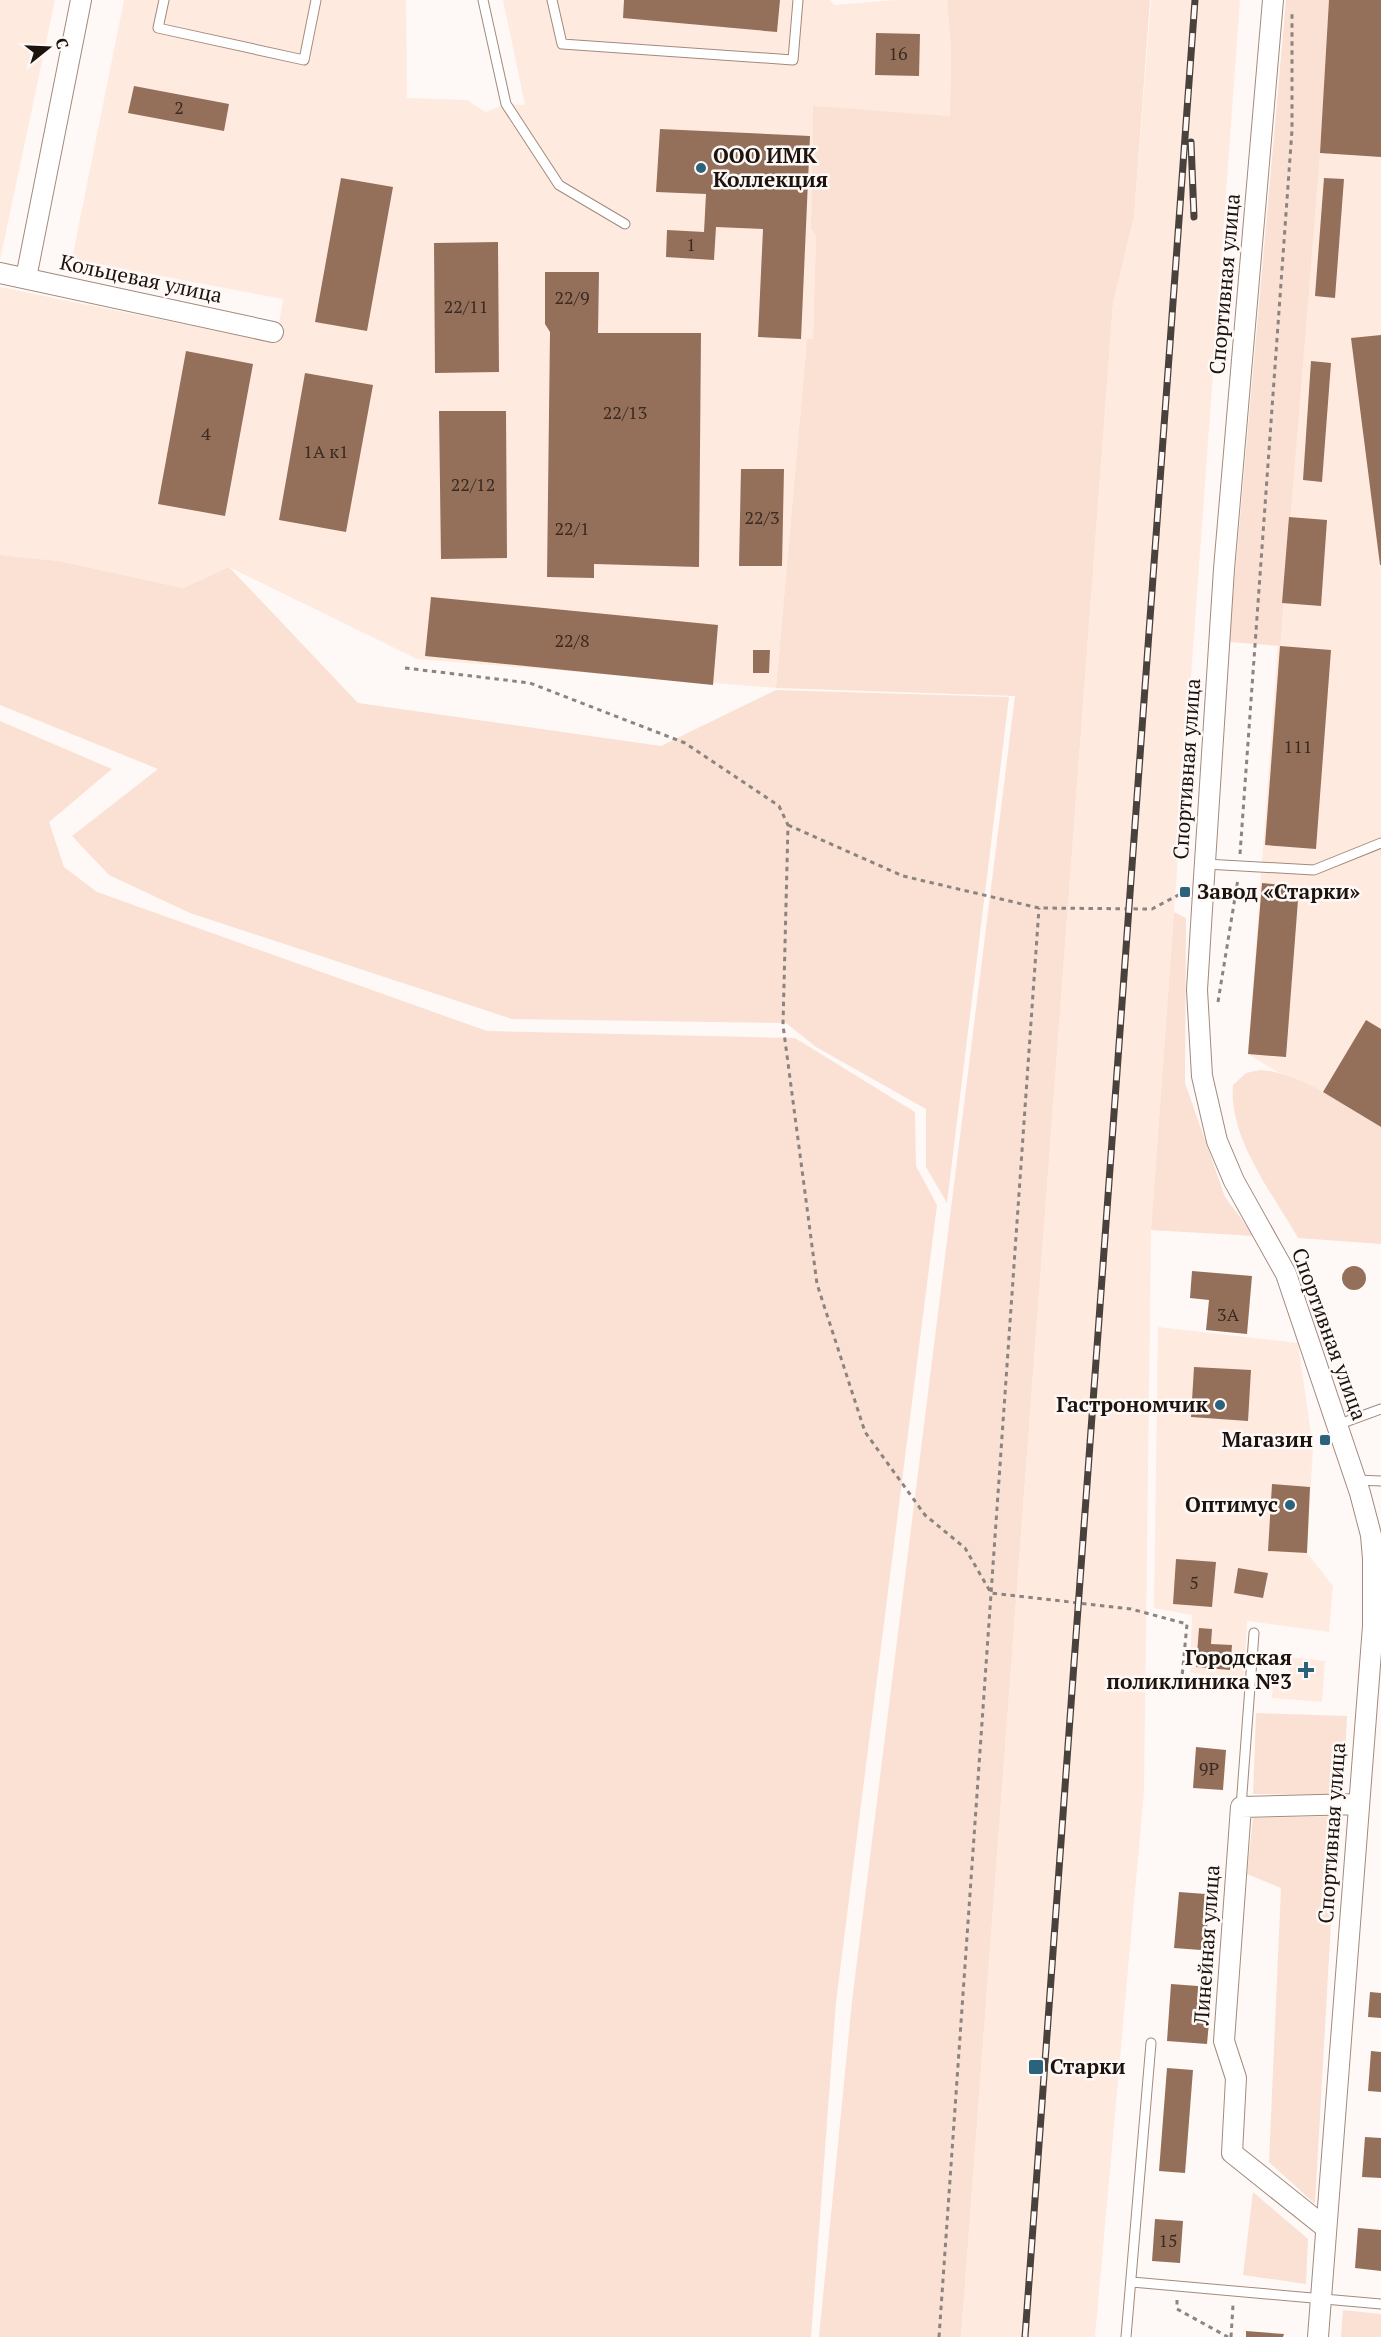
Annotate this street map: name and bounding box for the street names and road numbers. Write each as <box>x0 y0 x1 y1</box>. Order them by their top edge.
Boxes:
street label: Спортивная улица <box>1202 192 1246 375</box>
street label: Кольцевая улица <box>57 247 225 309</box>
street label: Спортивная улица <box>1166 677 1206 860</box>
street label: Спортивная улица <box>1286 1244 1374 1424</box>
street label: Спортивная улица <box>1311 1741 1351 1924</box>
street label: Линейная улица <box>1186 1864 1226 2027</box>

